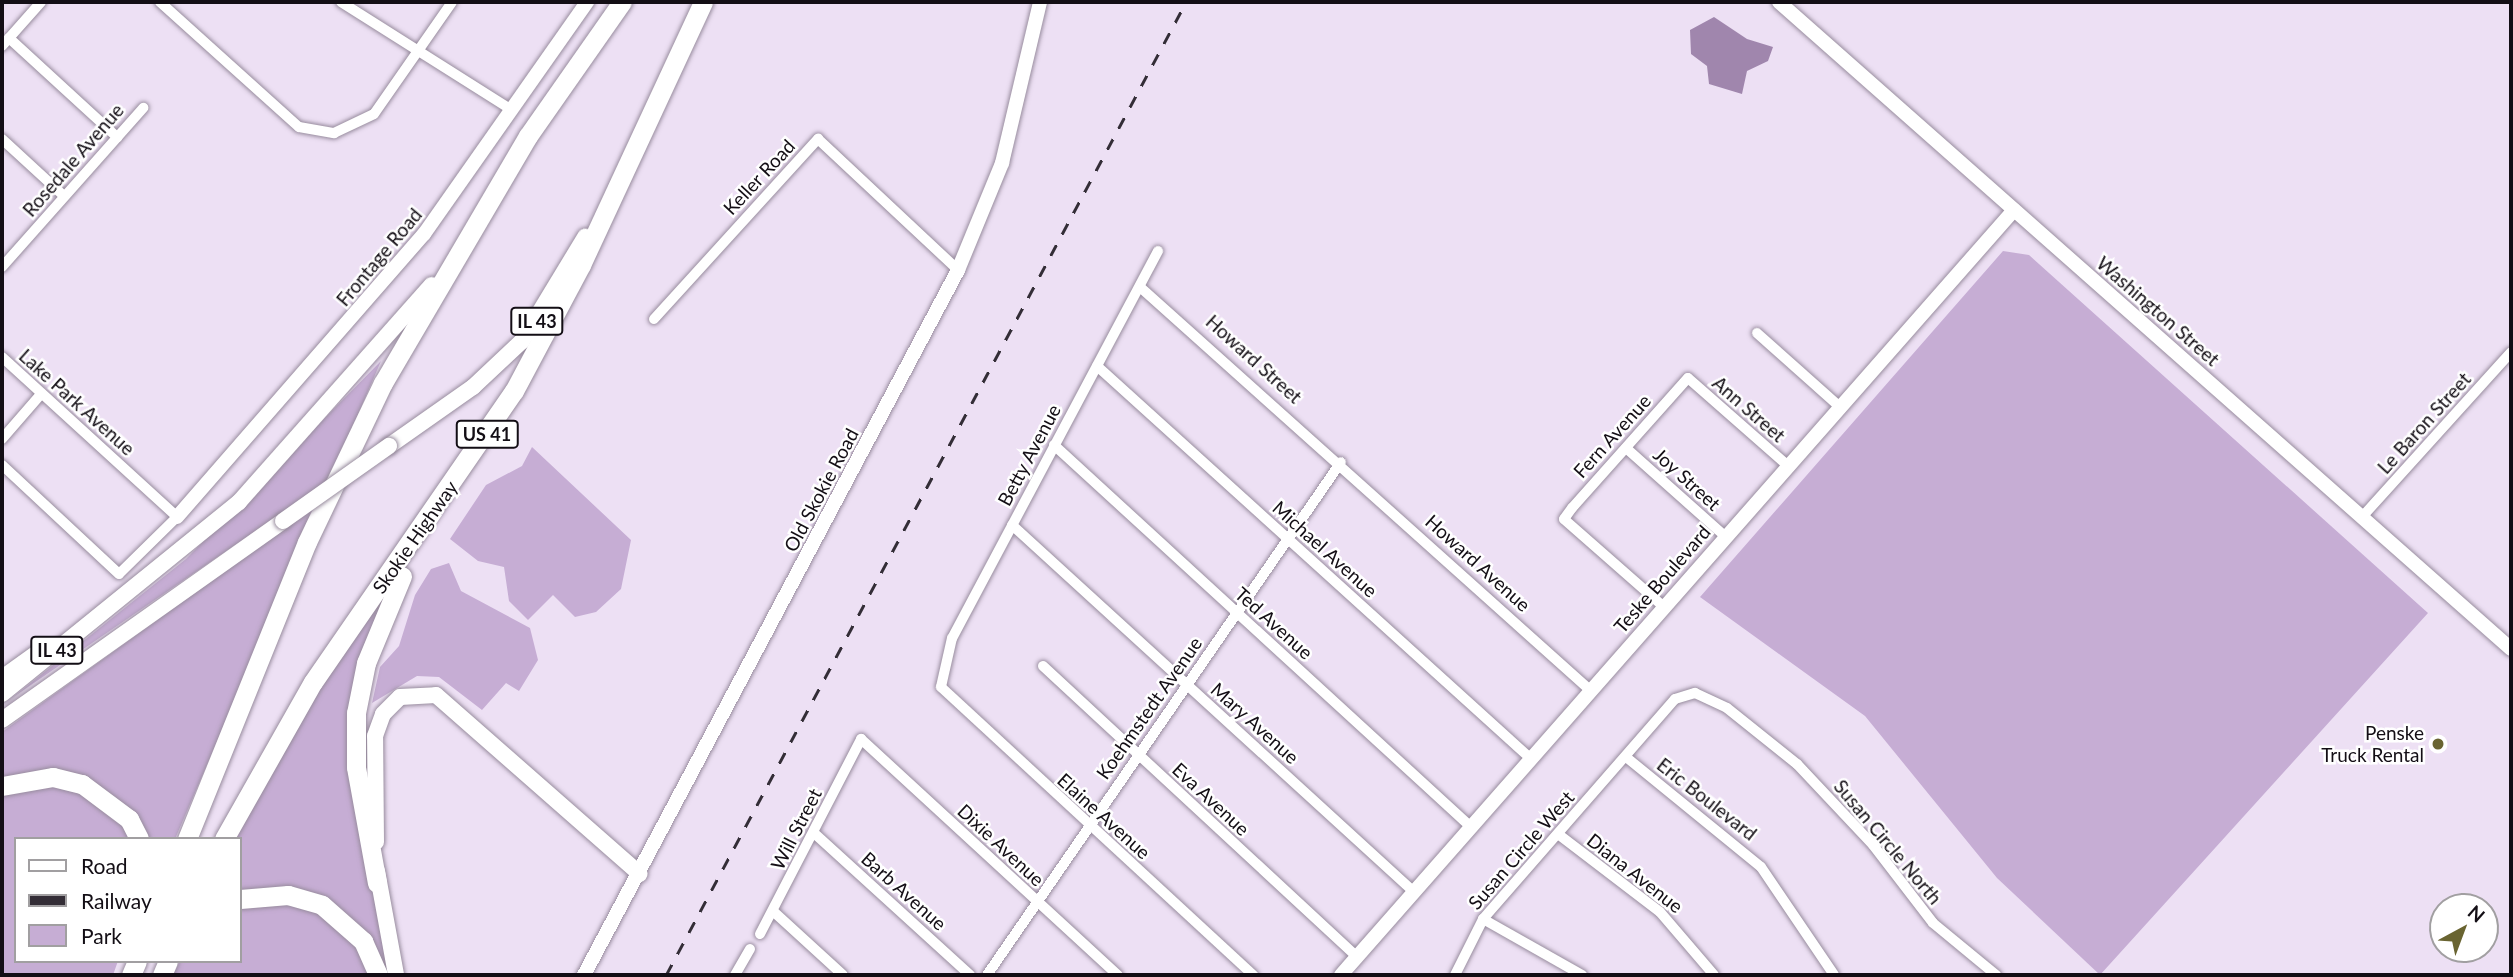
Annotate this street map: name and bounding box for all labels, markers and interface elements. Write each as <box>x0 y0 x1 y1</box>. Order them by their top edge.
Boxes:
street label: Rosedale Avenue <box>18 99 128 221</box>
street label: Keller Road <box>718 135 800 219</box>
street label: Frontage Road <box>331 203 427 311</box>
street label: Washington Street <box>2092 252 2224 370</box>
road number: IL 43 <box>509 306 565 335</box>
street label: Howard Street <box>1201 310 1307 408</box>
street label: Lake Park Avenue <box>14 344 140 460</box>
street label: Le Baron Street <box>2373 368 2475 478</box>
street label: Ann Street <box>1708 371 1790 447</box>
street label: Fern Avenue <box>1568 389 1656 483</box>
street label: Betty Avenue <box>992 400 1066 510</box>
road number: US 41 <box>456 420 518 448</box>
street label: Old Skokie Road <box>779 424 863 556</box>
street label: Joy Street <box>1649 443 1725 515</box>
street label: Skokie Highway <box>368 476 462 598</box>
street label: Michael Avenue <box>1268 496 1382 602</box>
street label: Howard Avenue <box>1421 510 1535 616</box>
street label: Teske Boulevard <box>1609 521 1715 637</box>
street label: Ted Avenue <box>1230 582 1318 664</box>
street label: Koehmstedt Avenue <box>1091 632 1207 784</box>
road number: IL 43 <box>29 636 85 664</box>
street label: Mary Avenue <box>1206 677 1304 769</box>
place label: Penske Truck Rental <box>2321 722 2424 766</box>
marker: Penske Truck Rental <box>2430 736 2446 752</box>
street label: Eric Boulevard <box>1653 753 1761 845</box>
street label: Eva Avenue <box>1168 757 1254 841</box>
street label: Elaine Avenue <box>1053 768 1155 864</box>
street label: Susan Circle North <box>1829 775 1947 909</box>
street label: Will Street <box>766 785 826 873</box>
street label: Susan Circle West <box>1463 786 1579 914</box>
street label: Dixie Avenue <box>953 799 1049 891</box>
street label: Diana Avenue <box>1582 828 1688 918</box>
legend <box>14 837 242 963</box>
street label: Barb Avenue <box>857 847 951 935</box>
text: Road <box>81 853 128 878</box>
text: Railway <box>81 888 152 913</box>
north arrow <box>2429 893 2499 963</box>
text: N <box>2464 900 2490 927</box>
text: Park <box>81 923 122 948</box>

